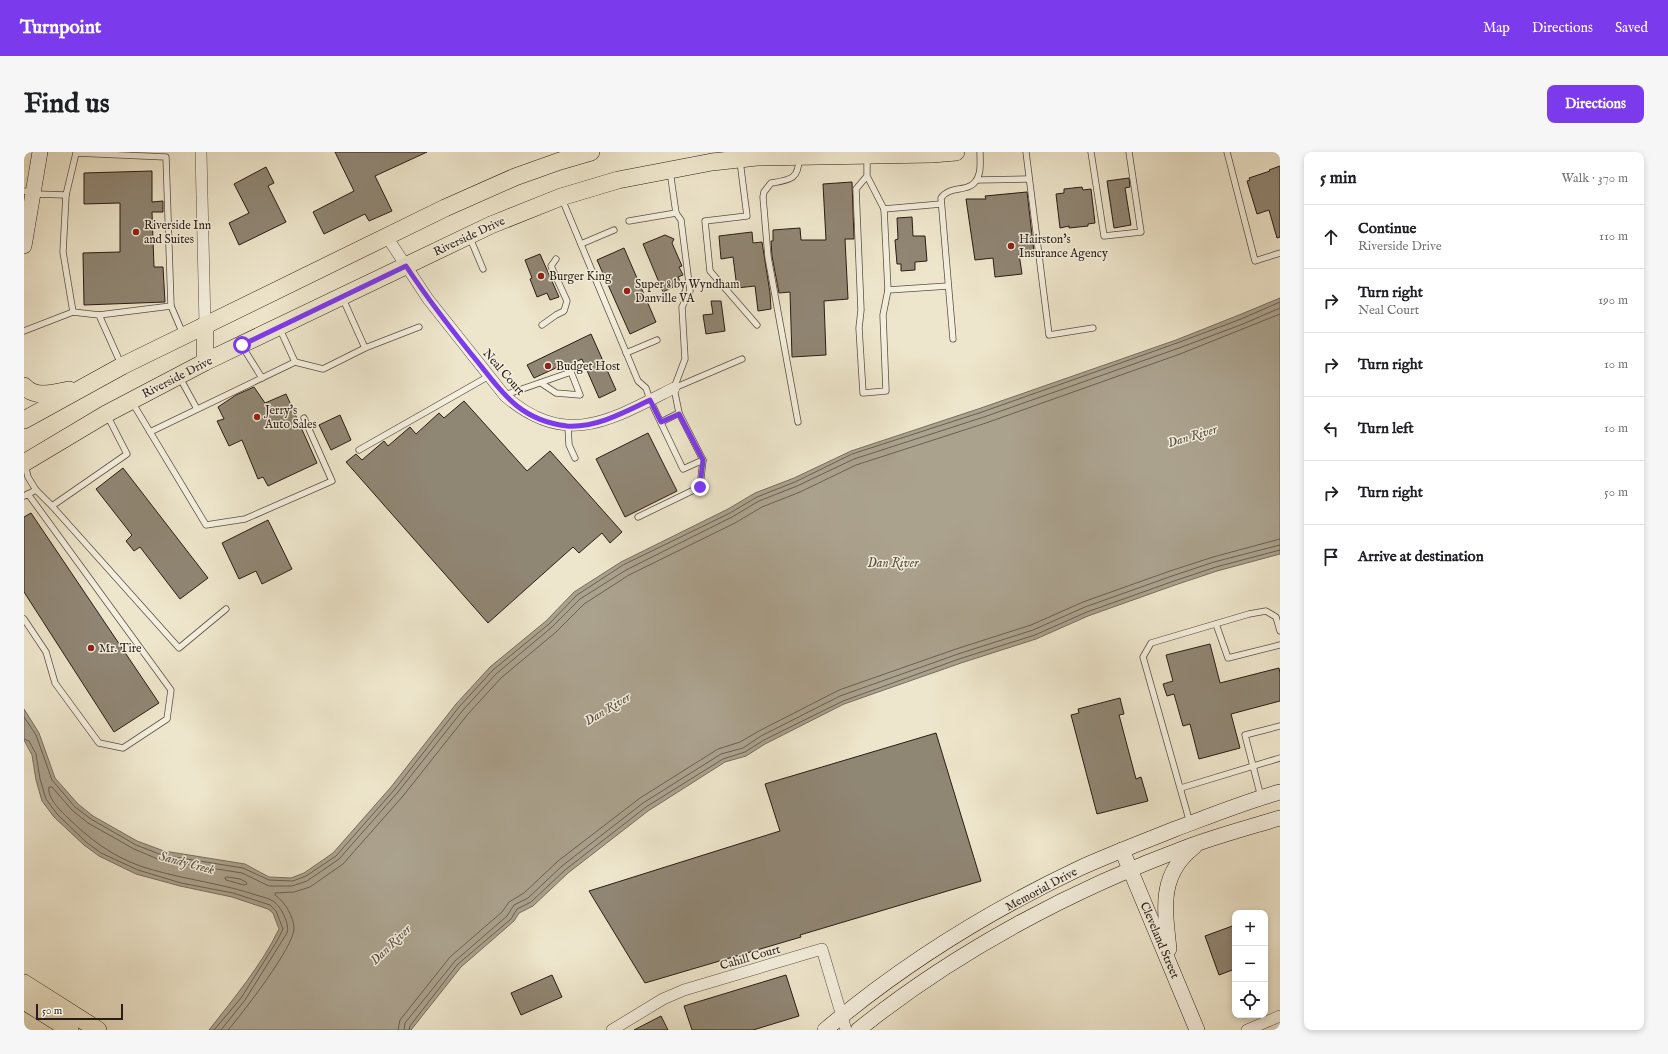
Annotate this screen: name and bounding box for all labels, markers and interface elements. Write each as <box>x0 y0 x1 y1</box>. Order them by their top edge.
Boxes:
text: Turnpoint <box>20 16 101 40</box>
text: Map <box>1483 19 1510 37</box>
text: Directions <box>1532 19 1593 37</box>
text: Saved <box>1615 19 1648 37</box>
button: Directions <box>1547 85 1644 123</box>
text: Find us <box>24 87 110 122</box>
text: 5 min <box>1320 168 1357 189</box>
text: Walk · 370 m <box>1562 170 1628 187</box>
street label: Riverside Drive <box>431 213 508 260</box>
place label: Riverside Inn and Suites <box>144 218 212 247</box>
text: Continue <box>1358 219 1416 238</box>
icon: ahead <box>1320 226 1342 248</box>
marker: Riverside Inn and Suites <box>131 227 141 237</box>
text: 110 m <box>1599 228 1628 245</box>
place label: Hairston's Insurance Agency <box>1019 232 1108 261</box>
text: Riverside Drive <box>1358 238 1442 255</box>
marker: Hairston's Insurance Agency <box>1006 241 1016 251</box>
place label: Burger King <box>549 269 612 284</box>
marker: Burger King <box>536 271 546 281</box>
place label: Super 8 by Wyndham Danville VA <box>635 277 739 306</box>
text: Turn right <box>1358 283 1423 302</box>
marker: Super 8 by Wyndham Danville VA <box>622 286 632 296</box>
icon: right <box>1320 290 1342 312</box>
text: 190 m <box>1598 292 1628 309</box>
text: Neal Court <box>1358 302 1419 319</box>
route start <box>233 336 251 354</box>
street label: Neal Court <box>479 346 528 399</box>
street label: Riverside Drive <box>139 353 215 402</box>
icon: right <box>1320 354 1342 376</box>
text: Turn right <box>1358 355 1423 374</box>
text: 10 m <box>1604 356 1628 373</box>
place label: Budget Host <box>556 359 620 374</box>
marker: Budget Host <box>543 361 553 371</box>
place label: Jerry's Auto Sales <box>263 403 317 432</box>
marker: Jerry's Auto Sales <box>252 412 262 422</box>
icon: left <box>1320 418 1342 440</box>
text: Turn left <box>1358 419 1414 438</box>
text: 10 m <box>1604 420 1628 437</box>
water label: Dan River <box>1166 421 1220 452</box>
route end <box>691 478 709 496</box>
icon: right <box>1320 482 1342 504</box>
text: Turn right <box>1358 483 1423 502</box>
text: 50 m <box>1604 484 1628 501</box>
icon: arrive <box>1320 546 1342 568</box>
text: Arrive at destination <box>1358 547 1484 566</box>
water label: Dan River <box>868 555 919 572</box>
place label: Mr. Tire <box>99 641 142 656</box>
marker: Mr. Tire <box>86 643 96 653</box>
water label: Dan River <box>582 689 634 730</box>
water label: Sandy Creek <box>157 848 217 879</box>
street label: Memorial Drive <box>1003 864 1080 915</box>
street label: Cleveland Street <box>1137 900 1182 981</box>
map controls <box>1232 910 1268 1018</box>
button: + <box>1232 910 1268 946</box>
water label: Dan River <box>367 921 416 969</box>
street label: Cahill Court <box>718 942 782 973</box>
button: − <box>1232 946 1268 982</box>
button: locate <box>1232 982 1268 1018</box>
scale bar <box>36 1002 123 1021</box>
text: 50 m <box>42 1004 62 1018</box>

